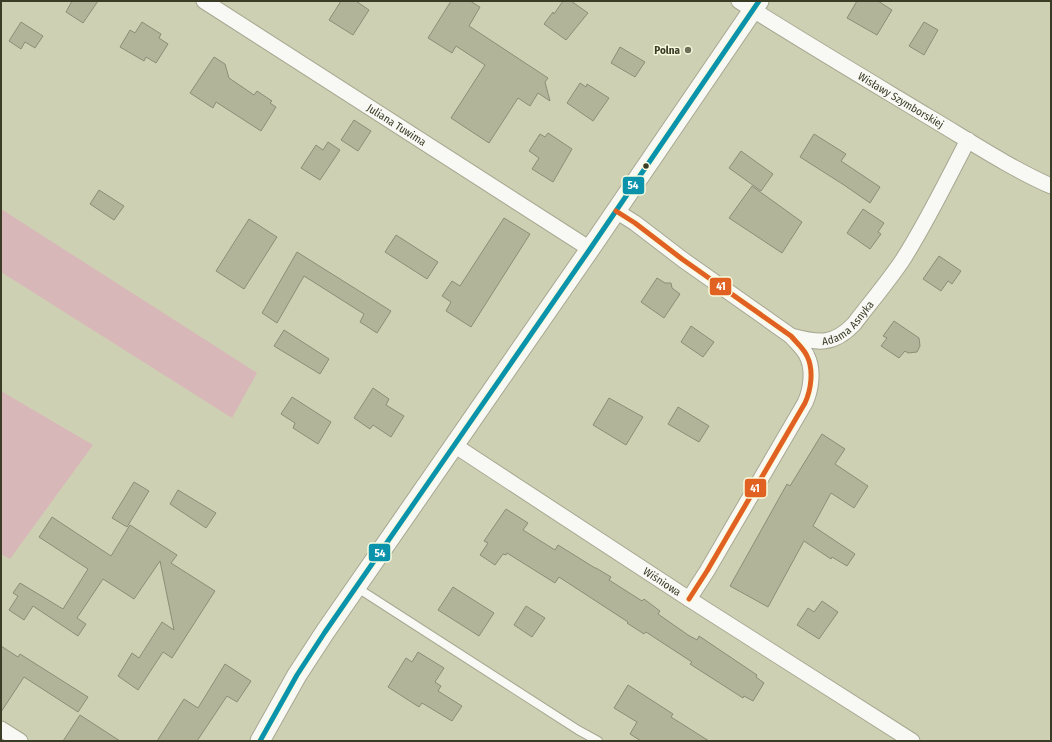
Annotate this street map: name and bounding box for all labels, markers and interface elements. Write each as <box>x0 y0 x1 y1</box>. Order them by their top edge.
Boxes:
place label: Polna <box>654 44 681 57</box>
marker: Polna <box>683 45 693 55</box>
street label: Wisławy Szymborskiej <box>856 70 946 131</box>
street label: Juliana Tuwima <box>364 101 428 149</box>
unlabelled marker <box>641 161 651 171</box>
line badge: 54 <box>622 176 645 195</box>
text: 54 <box>627 179 639 192</box>
line badge: 41 <box>709 277 732 296</box>
text: 41 <box>716 280 726 293</box>
street label: Adama Asnyka <box>821 298 877 348</box>
line badge: 41 <box>744 478 767 498</box>
text: 41 <box>750 482 760 495</box>
line badge: 54 <box>368 543 391 562</box>
text: 54 <box>374 547 386 560</box>
street label: Wiśniowa <box>641 565 683 599</box>

